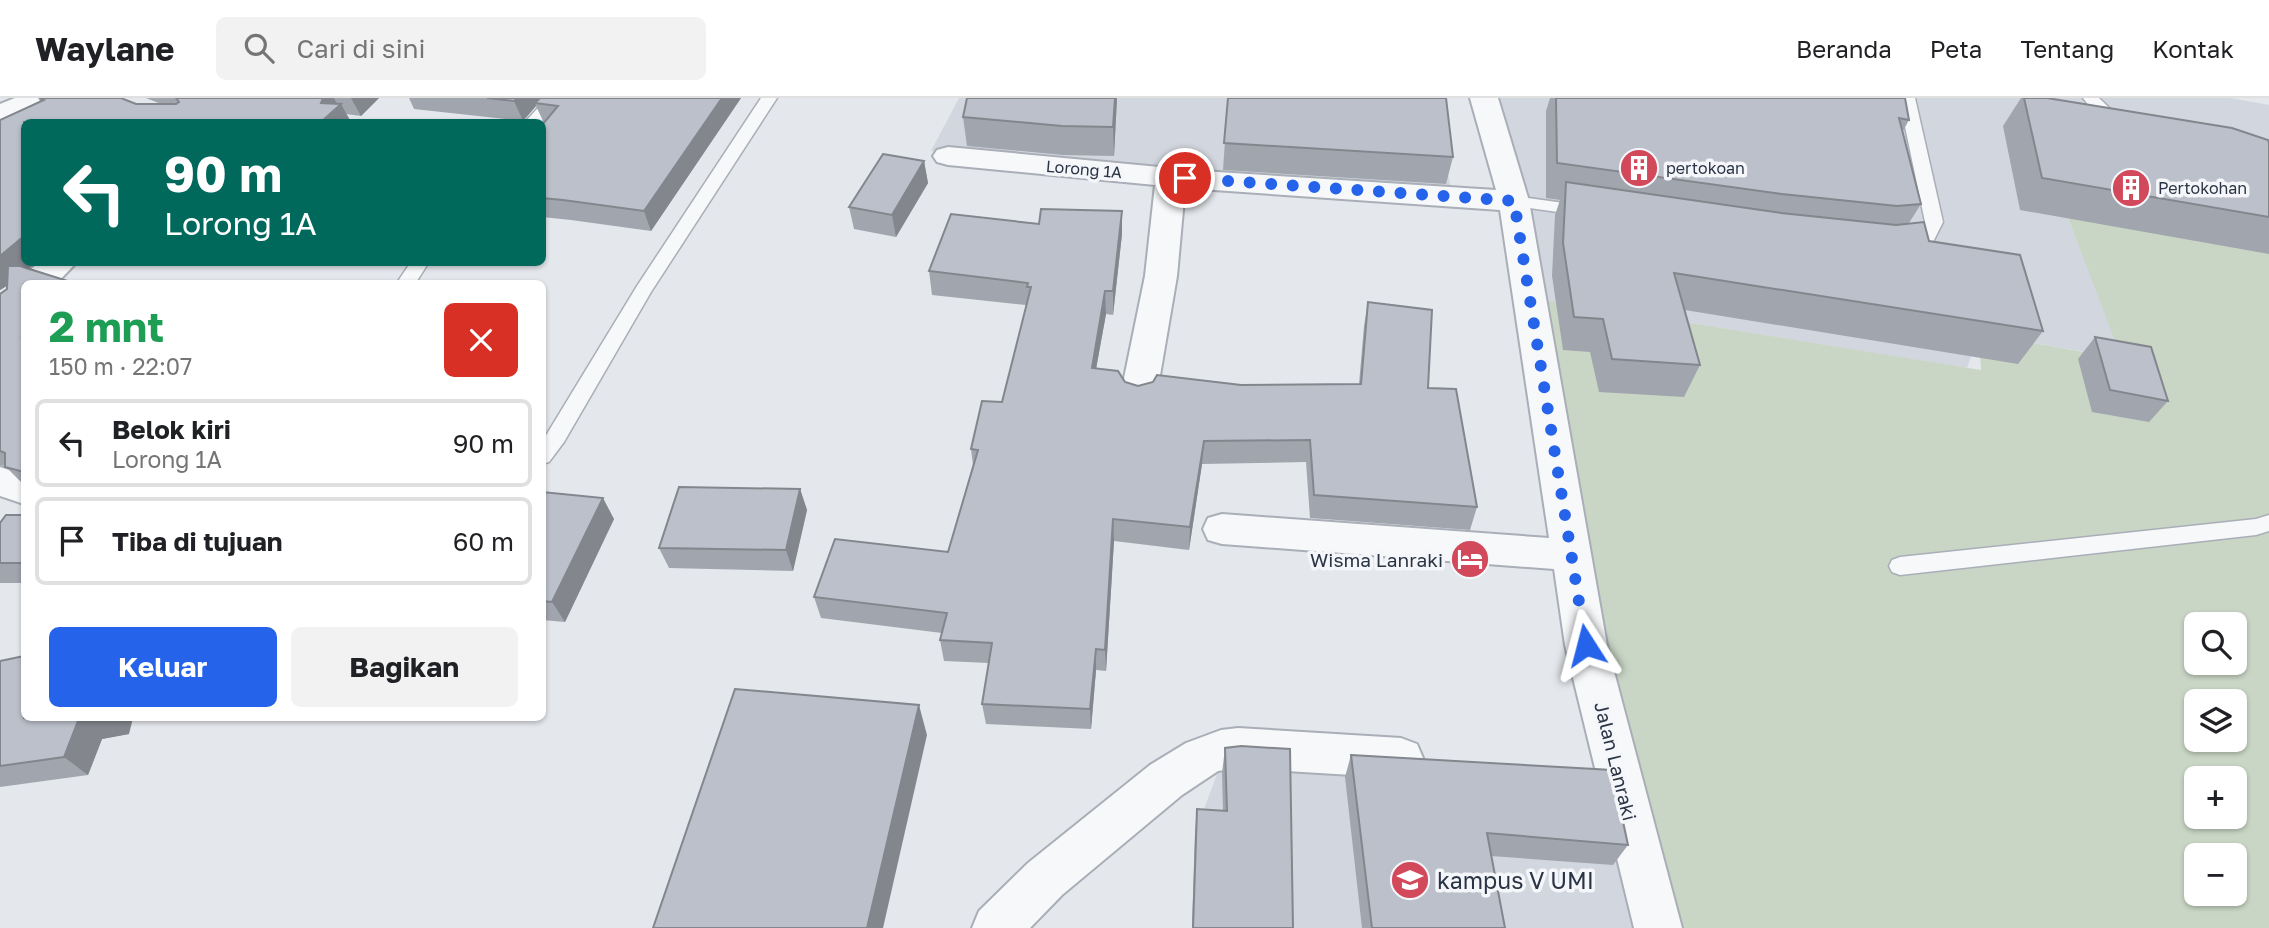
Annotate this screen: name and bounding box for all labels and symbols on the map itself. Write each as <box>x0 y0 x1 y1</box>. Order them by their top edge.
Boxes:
building icon: pertokoan <box>1618 147 1660 189</box>
pin <box>1155 148 1215 208</box>
street label: Lorong 1A <box>1045 156 1123 182</box>
place label: pertokoan <box>1666 158 1745 178</box>
building icon: Pertokohan <box>2110 167 2152 209</box>
place label: Pertokohan <box>2158 178 2247 198</box>
hotel icon: Wisma Lanraki <box>1449 538 1491 580</box>
place label: Wisma Lanraki <box>1310 548 1443 571</box>
position arrow <box>1549 608 1623 682</box>
street label: Jalan Lanraki <box>1590 699 1642 823</box>
school or university icon: kampus V UMI <box>1389 859 1431 901</box>
place label: kampus V UMI <box>1437 866 1594 894</box>

